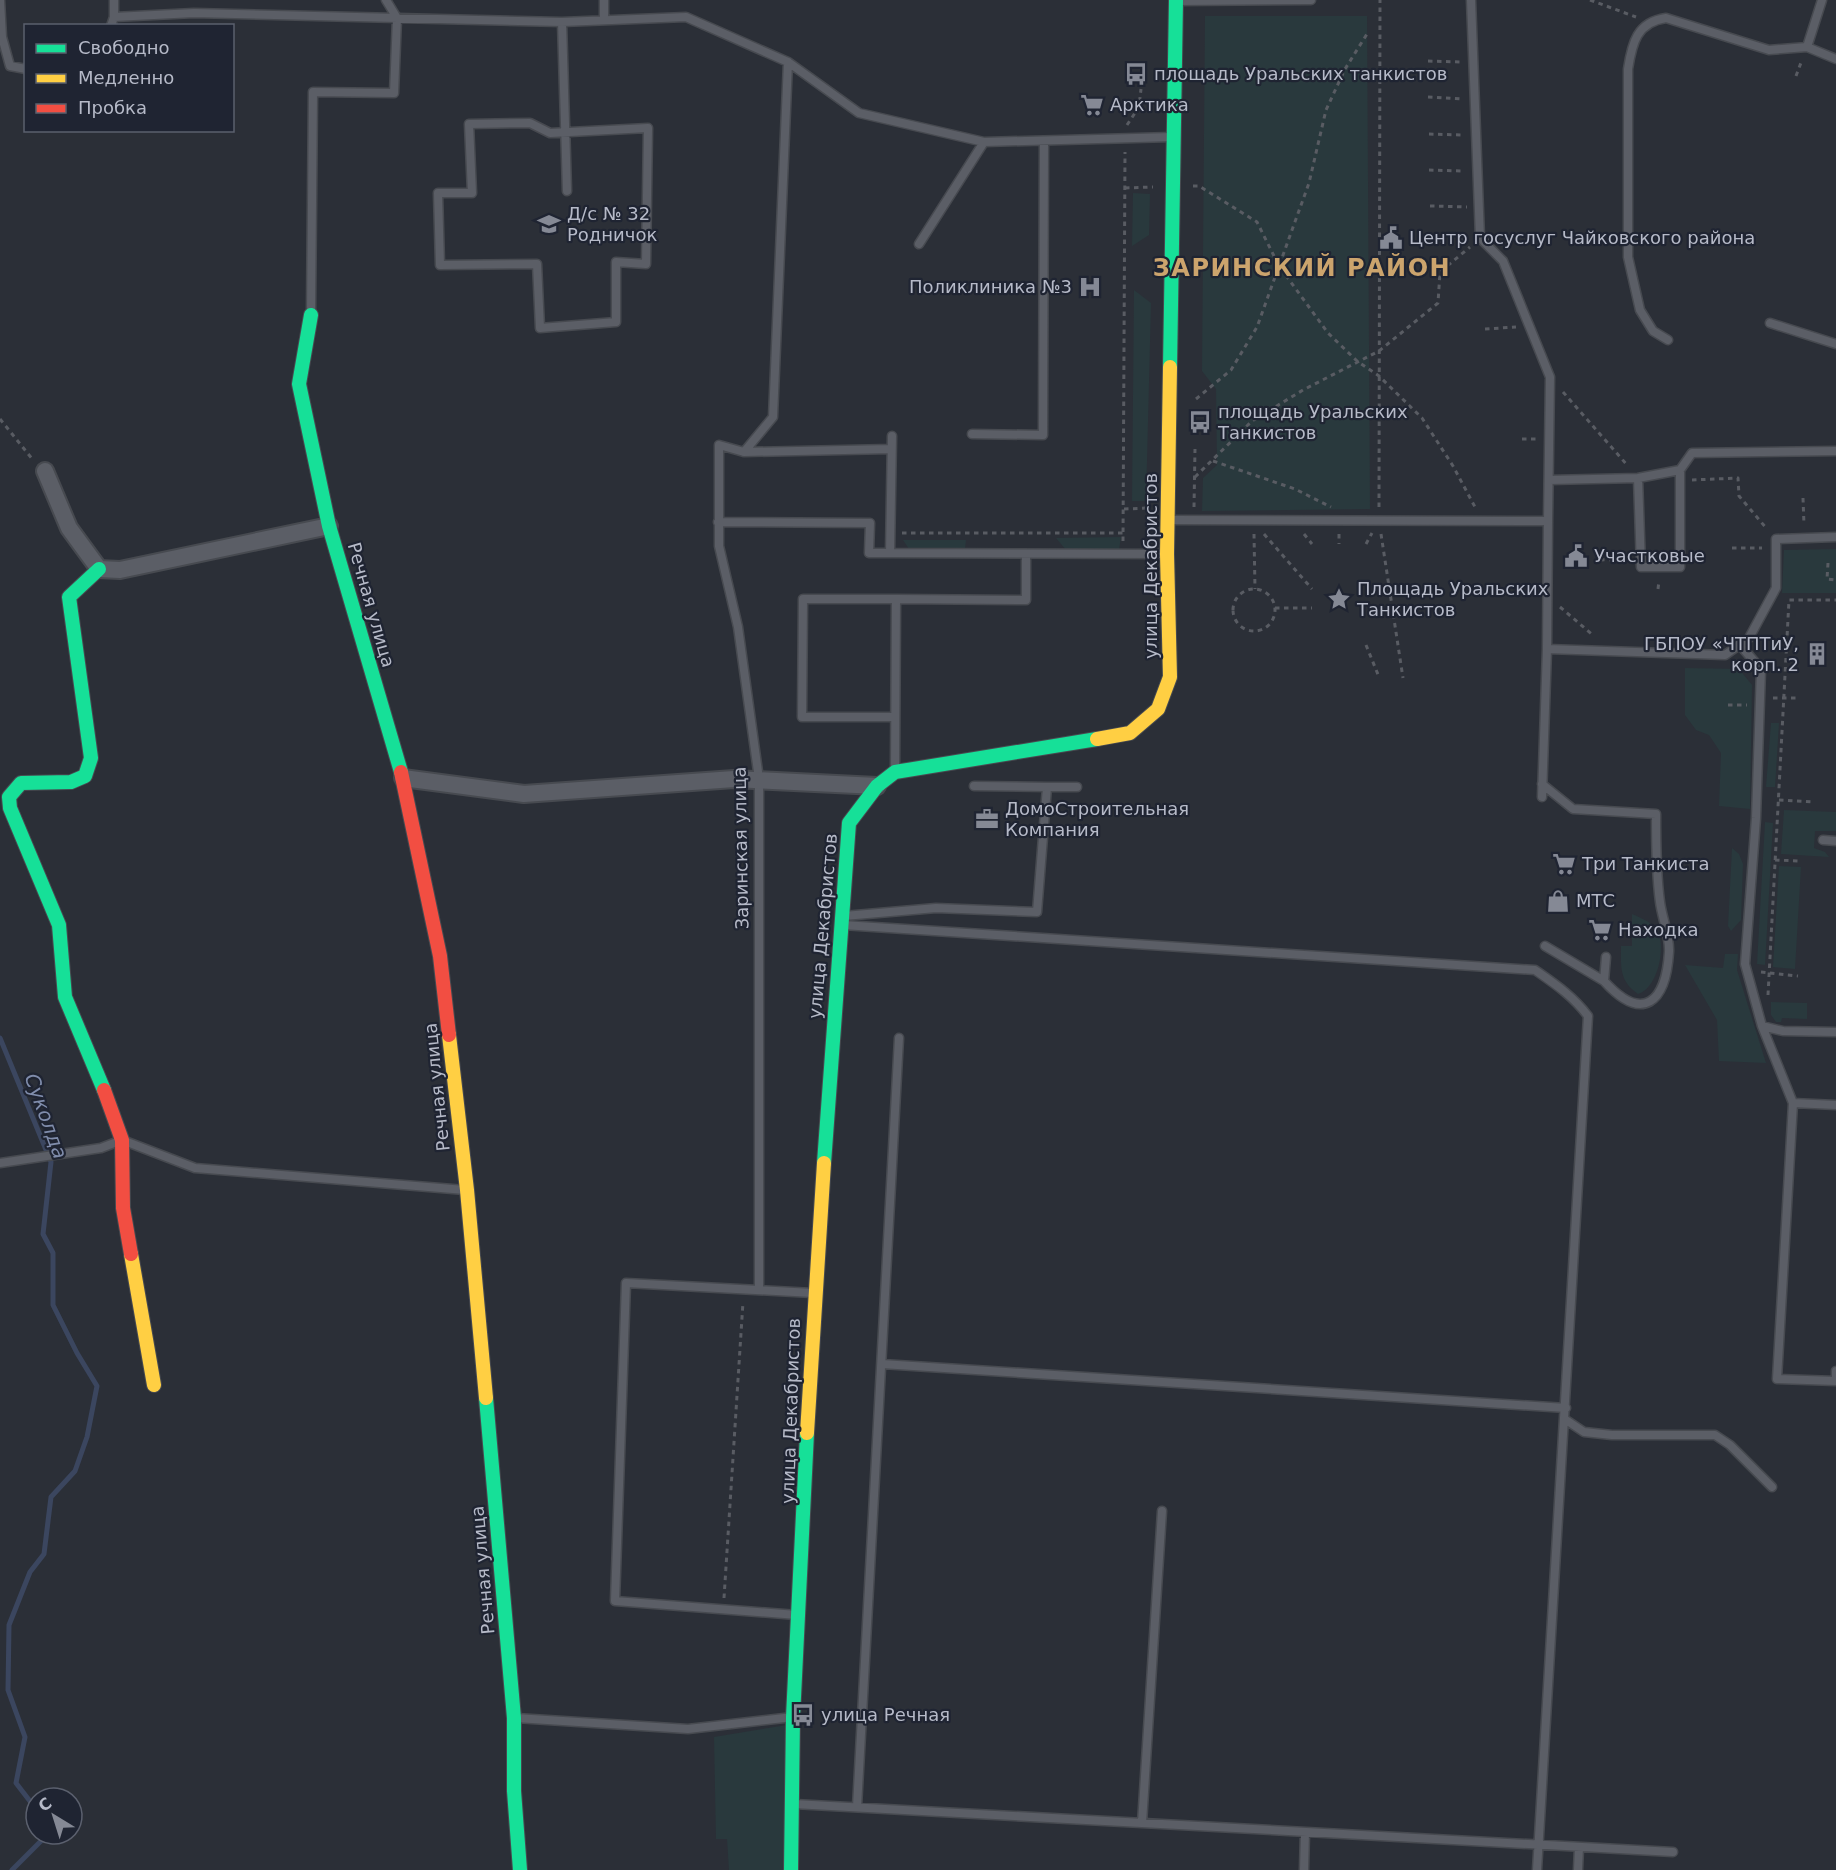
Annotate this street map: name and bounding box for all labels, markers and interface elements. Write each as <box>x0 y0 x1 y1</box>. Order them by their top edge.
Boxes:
legend <box>24 24 234 132</box>
text: Свободно <box>78 37 170 58</box>
bus stop icon: площадь Уральских танкистов <box>1123 61 1149 87</box>
place label: площадь Уральских танкистов <box>1154 63 1447 84</box>
text: Медленно <box>78 67 174 88</box>
supermarket icon: Арктика <box>1079 92 1105 118</box>
place label: Арктика <box>1110 94 1189 115</box>
text: Пробка <box>78 97 147 118</box>
place label: Д/с № 32 Родничок <box>567 203 657 245</box>
school or university icon: Д/с № 32 Родничок <box>536 211 562 237</box>
public building icon: Центр госуслуг Чайковского района <box>1378 225 1404 251</box>
place label: Центр госуслуг Чайковского района <box>1409 227 1755 248</box>
district label: ЗАРИНСКИЙ РАЙОН <box>1153 253 1451 282</box>
hospital icon: Поликлиника №3 <box>1077 274 1103 300</box>
place label: Поликлиника №3 <box>909 276 1072 297</box>
place label: площадь Уральских Танкистов <box>1217 401 1408 443</box>
bus stop icon: площадь Уральских Танкистов <box>1187 409 1213 435</box>
street label: улица Декабристов <box>1140 473 1161 659</box>
street label: Речная улица <box>344 540 399 670</box>
public building icon: Участковые <box>1563 543 1589 569</box>
place label: Участковые <box>1594 545 1705 566</box>
place label: Площадь Уральских Танкистов <box>1356 578 1549 620</box>
place icon: Площадь Уральских Танкистов <box>1326 586 1352 612</box>
place label: ГБПОУ «ЧТПТиУ, корп. 2 <box>1644 633 1799 675</box>
building icon: ГБПОУ «ЧТПТиУ, корп. 2 <box>1804 641 1830 667</box>
street label: Заринская улица <box>729 766 752 930</box>
place label: ДомоСтроительная Компания <box>1005 798 1189 840</box>
office icon: ДомоСтроительная Компания <box>974 806 1000 832</box>
street label: улица Декабристов <box>804 832 841 1020</box>
supermarket icon: Три Танкиста <box>1551 851 1577 877</box>
place label: Три Танкиста <box>1581 853 1710 874</box>
shop icon: МТС <box>1545 888 1571 914</box>
place label: МТС <box>1576 890 1615 911</box>
supermarket icon: Находка <box>1587 917 1613 943</box>
place label: Находка <box>1618 919 1699 940</box>
street label: Речная улица <box>419 1022 454 1152</box>
water label: Суколда <box>20 1070 72 1162</box>
street label: улица Декабристов <box>777 1318 804 1504</box>
street label: Речная улица <box>466 1505 499 1635</box>
bus stop icon: улица Речная <box>790 1702 816 1728</box>
place label: улица Речная <box>821 1704 950 1725</box>
north arrow <box>24 1786 84 1846</box>
text: С <box>35 1793 56 1816</box>

